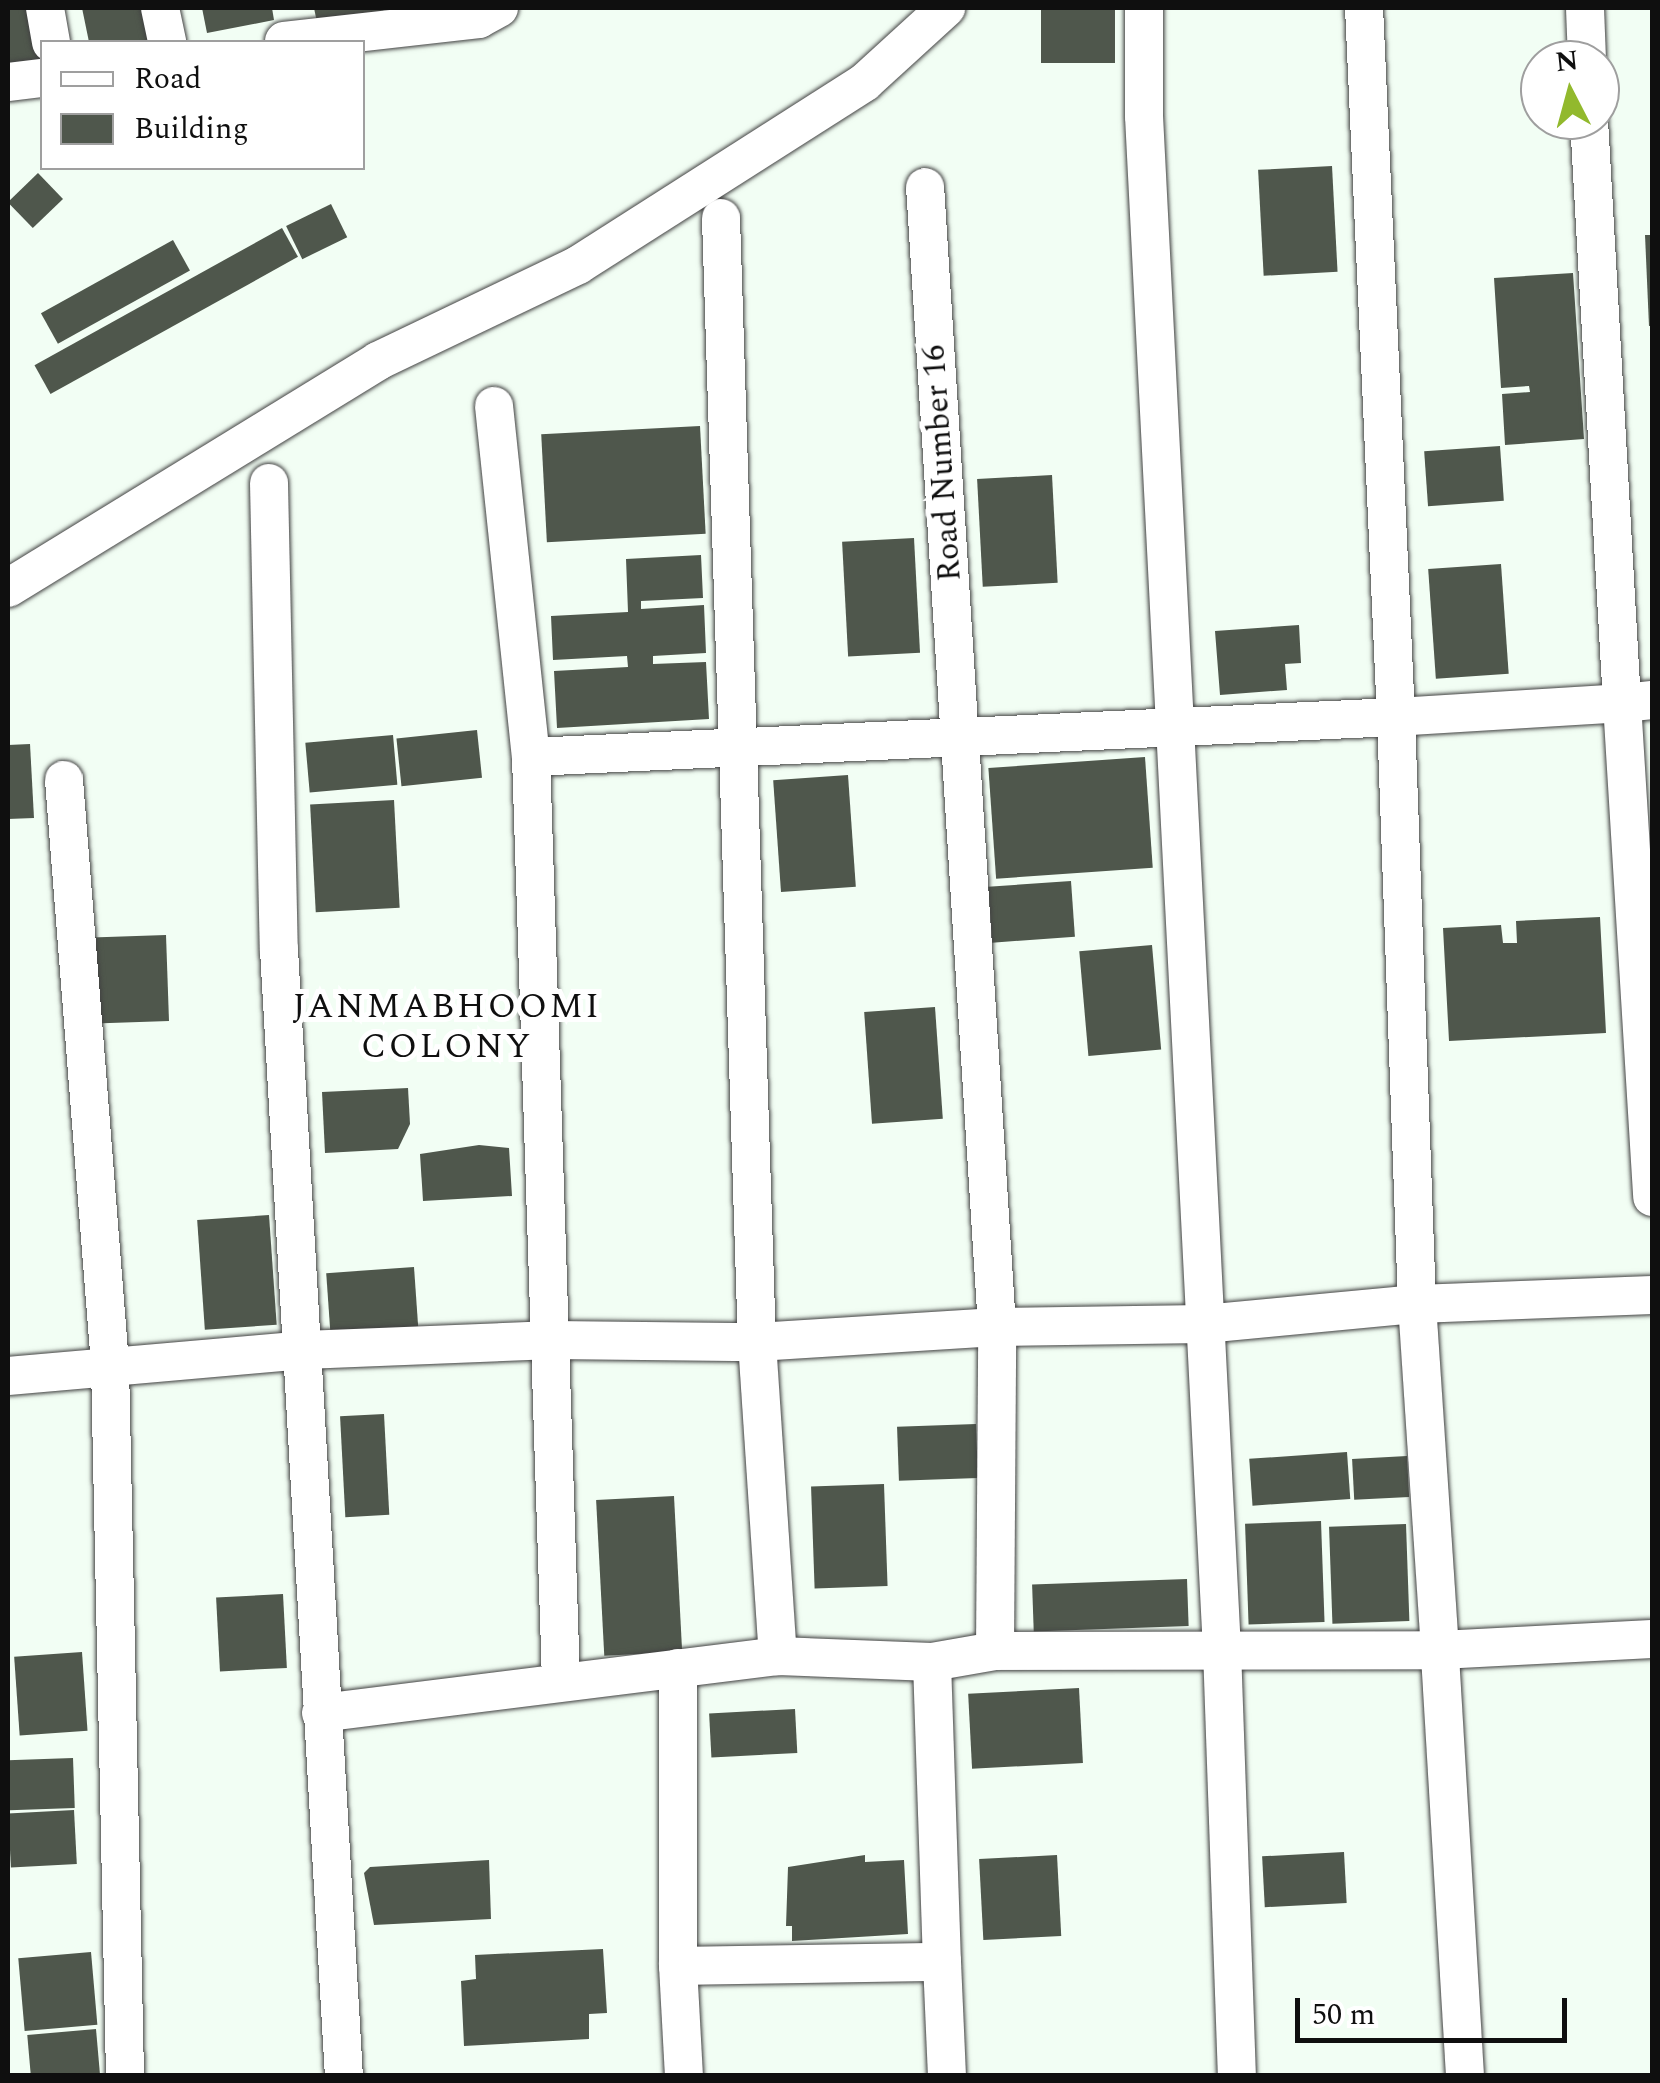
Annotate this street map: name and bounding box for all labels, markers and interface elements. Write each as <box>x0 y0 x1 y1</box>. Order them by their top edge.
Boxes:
text: N <box>1553 39 1581 84</box>
legend <box>40 40 365 170</box>
north arrow <box>1520 40 1620 140</box>
text: Road <box>134 56 202 102</box>
text: Building <box>134 106 249 152</box>
street label: Road Number 16 <box>916 343 970 583</box>
district label: JANMABHOOMI COLONY <box>292 986 602 1068</box>
scale bar <box>1300 1978 1572 2040</box>
text: 50 m <box>1312 1992 1375 2038</box>

